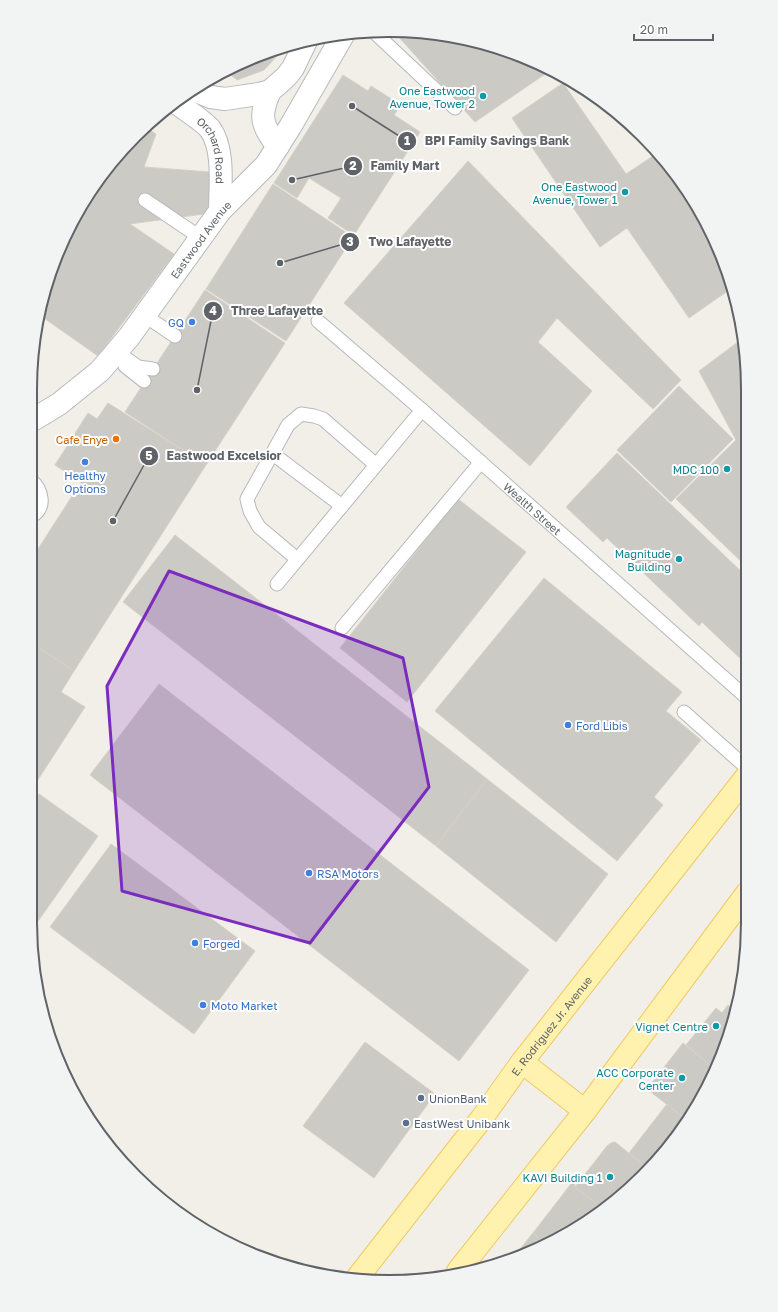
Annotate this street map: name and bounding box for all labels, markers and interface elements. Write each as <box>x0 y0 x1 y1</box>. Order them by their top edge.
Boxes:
scale bar <box>634 16 713 42</box>
text: 20 m <box>640 22 668 37</box>
place label: One Eastwood Avenue, Tower 2 <box>389 84 475 110</box>
marker: One Eastwood Avenue, Tower 2 <box>478 91 488 101</box>
street label: Orchard Road <box>195 114 227 184</box>
callout: BPI Family Savings Bank <box>397 129 578 153</box>
text: 1 <box>404 133 410 148</box>
text: BPI Family Savings Bank <box>425 133 569 148</box>
callout: Family Mart <box>343 154 448 178</box>
text: 2 <box>349 158 357 173</box>
text: Family Mart <box>371 158 440 173</box>
place label: One Eastwood Avenue, Tower 1 <box>532 180 617 206</box>
marker: One Eastwood Avenue, Tower 1 <box>620 187 630 197</box>
street label: Eastwood Avenue <box>167 198 233 281</box>
callout: Two Lafayette <box>340 230 459 254</box>
text: 3 <box>346 234 354 249</box>
text: Two Lafayette <box>369 234 451 249</box>
callout: Three Lafayette <box>203 299 331 323</box>
text: 4 <box>209 303 217 318</box>
text: Three Lafayette <box>231 303 323 318</box>
place label: GQ <box>168 316 184 329</box>
marker: GQ <box>187 317 197 327</box>
place label: Cafe Enye <box>56 433 108 446</box>
marker: Cafe Enye <box>111 434 121 444</box>
callout: Eastwood Excelsior <box>139 444 290 468</box>
text: 5 <box>145 448 153 463</box>
text: Eastwood Excelsior <box>167 448 282 463</box>
marker: Healthy Options <box>80 457 90 467</box>
place label: MDC 100 <box>673 463 719 476</box>
marker: MDC 100 <box>722 464 732 474</box>
place label: Healthy Options <box>64 469 106 495</box>
street label: Wealth Street <box>501 479 564 537</box>
place label: Magnitude Building <box>615 547 671 573</box>
marker: Magnitude Building <box>674 554 684 564</box>
place label: Ford Libis <box>576 719 628 732</box>
marker: Ford Libis <box>563 720 573 730</box>
place label: RSA Motors <box>317 867 379 880</box>
marker: RSA Motors <box>304 868 314 878</box>
place label: Forged <box>203 937 240 950</box>
marker: Forged <box>190 938 200 948</box>
street label: E. Rodriguez Jr. Avenue <box>508 973 594 1078</box>
place label: Moto Market <box>211 999 278 1012</box>
marker: Moto Market <box>198 1000 208 1010</box>
place label: Vignet Centre <box>635 1020 708 1033</box>
marker: Vignet Centre <box>711 1021 721 1031</box>
place label: ACC Corporate Center <box>596 1066 675 1092</box>
marker: ACC Corporate Center <box>677 1073 687 1083</box>
place label: UnionBank <box>429 1092 487 1105</box>
marker: UnionBank <box>416 1093 426 1103</box>
place label: EastWest Unibank <box>414 1117 510 1130</box>
marker: EastWest Unibank <box>401 1118 411 1128</box>
place label: KAVI Building 1 <box>523 1171 602 1184</box>
marker: KAVI Building 1 <box>605 1172 615 1182</box>

